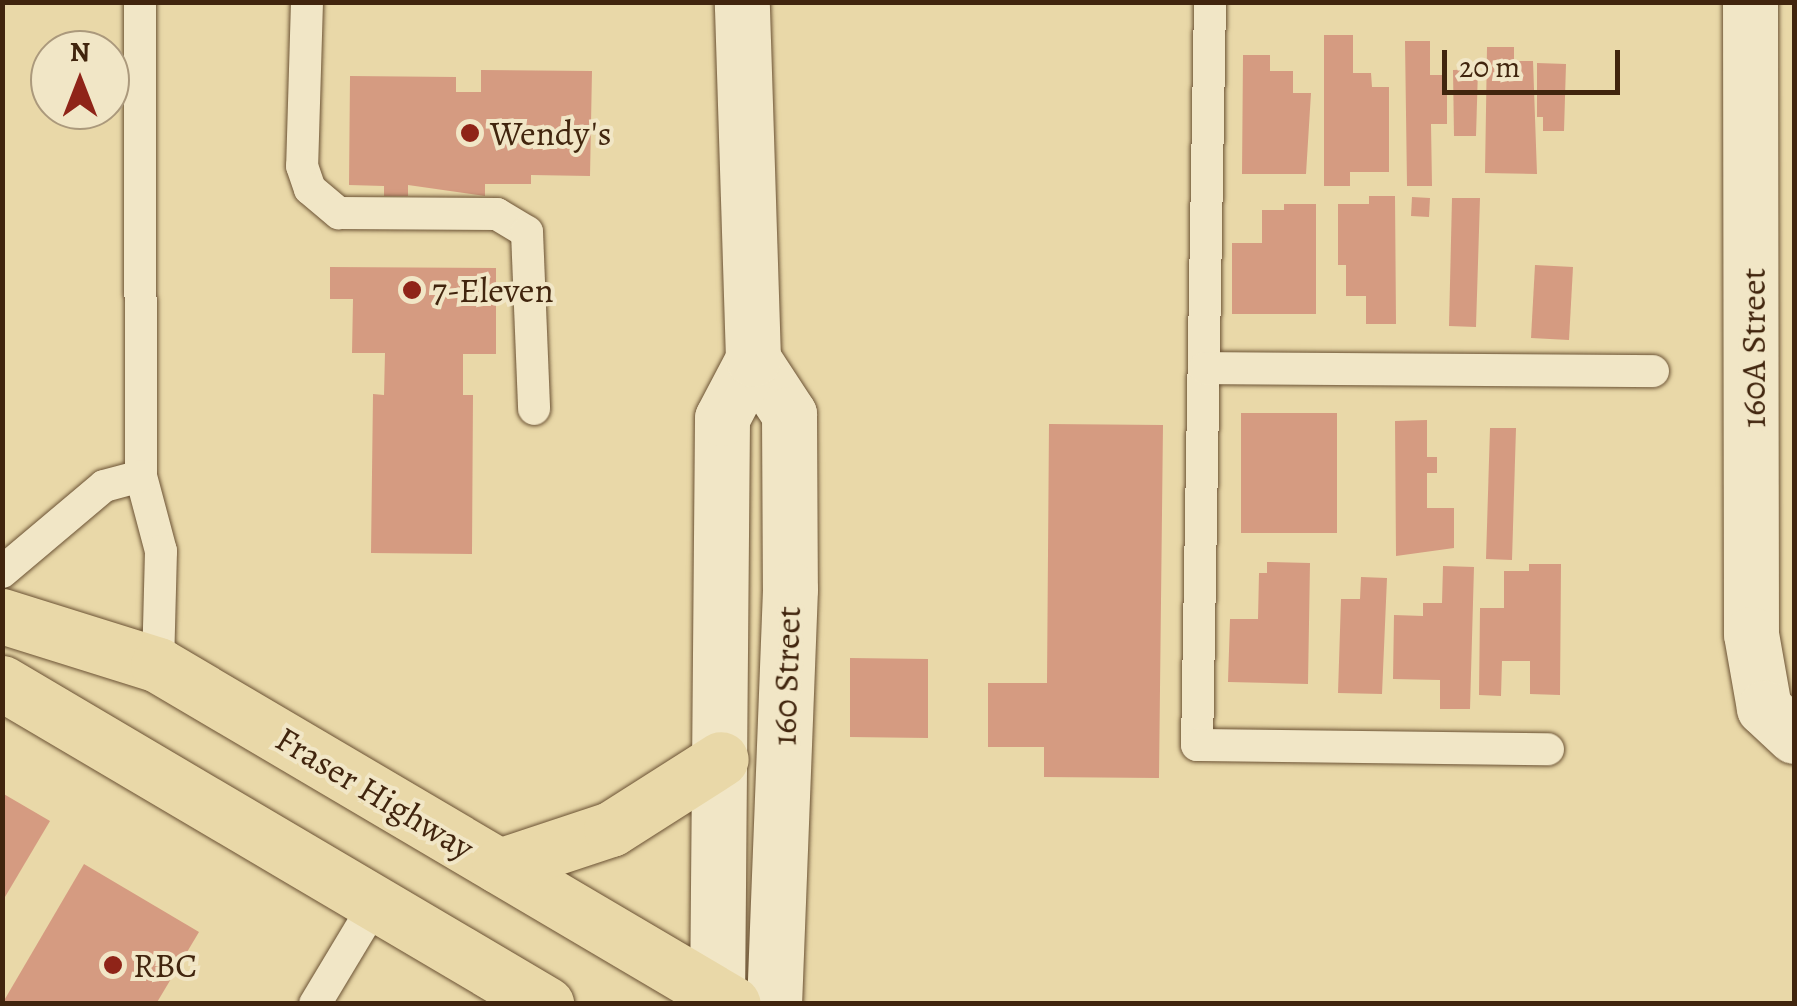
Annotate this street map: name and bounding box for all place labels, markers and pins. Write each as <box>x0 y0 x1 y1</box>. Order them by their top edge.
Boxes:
place label: Wendy's <box>490 112 612 154</box>
marker: Wendy's <box>459 122 481 144</box>
place label: 7-Eleven <box>432 269 554 311</box>
marker: 7-Eleven <box>401 279 423 301</box>
place label: RBC <box>133 944 197 986</box>
marker: RBC <box>102 954 124 976</box>

